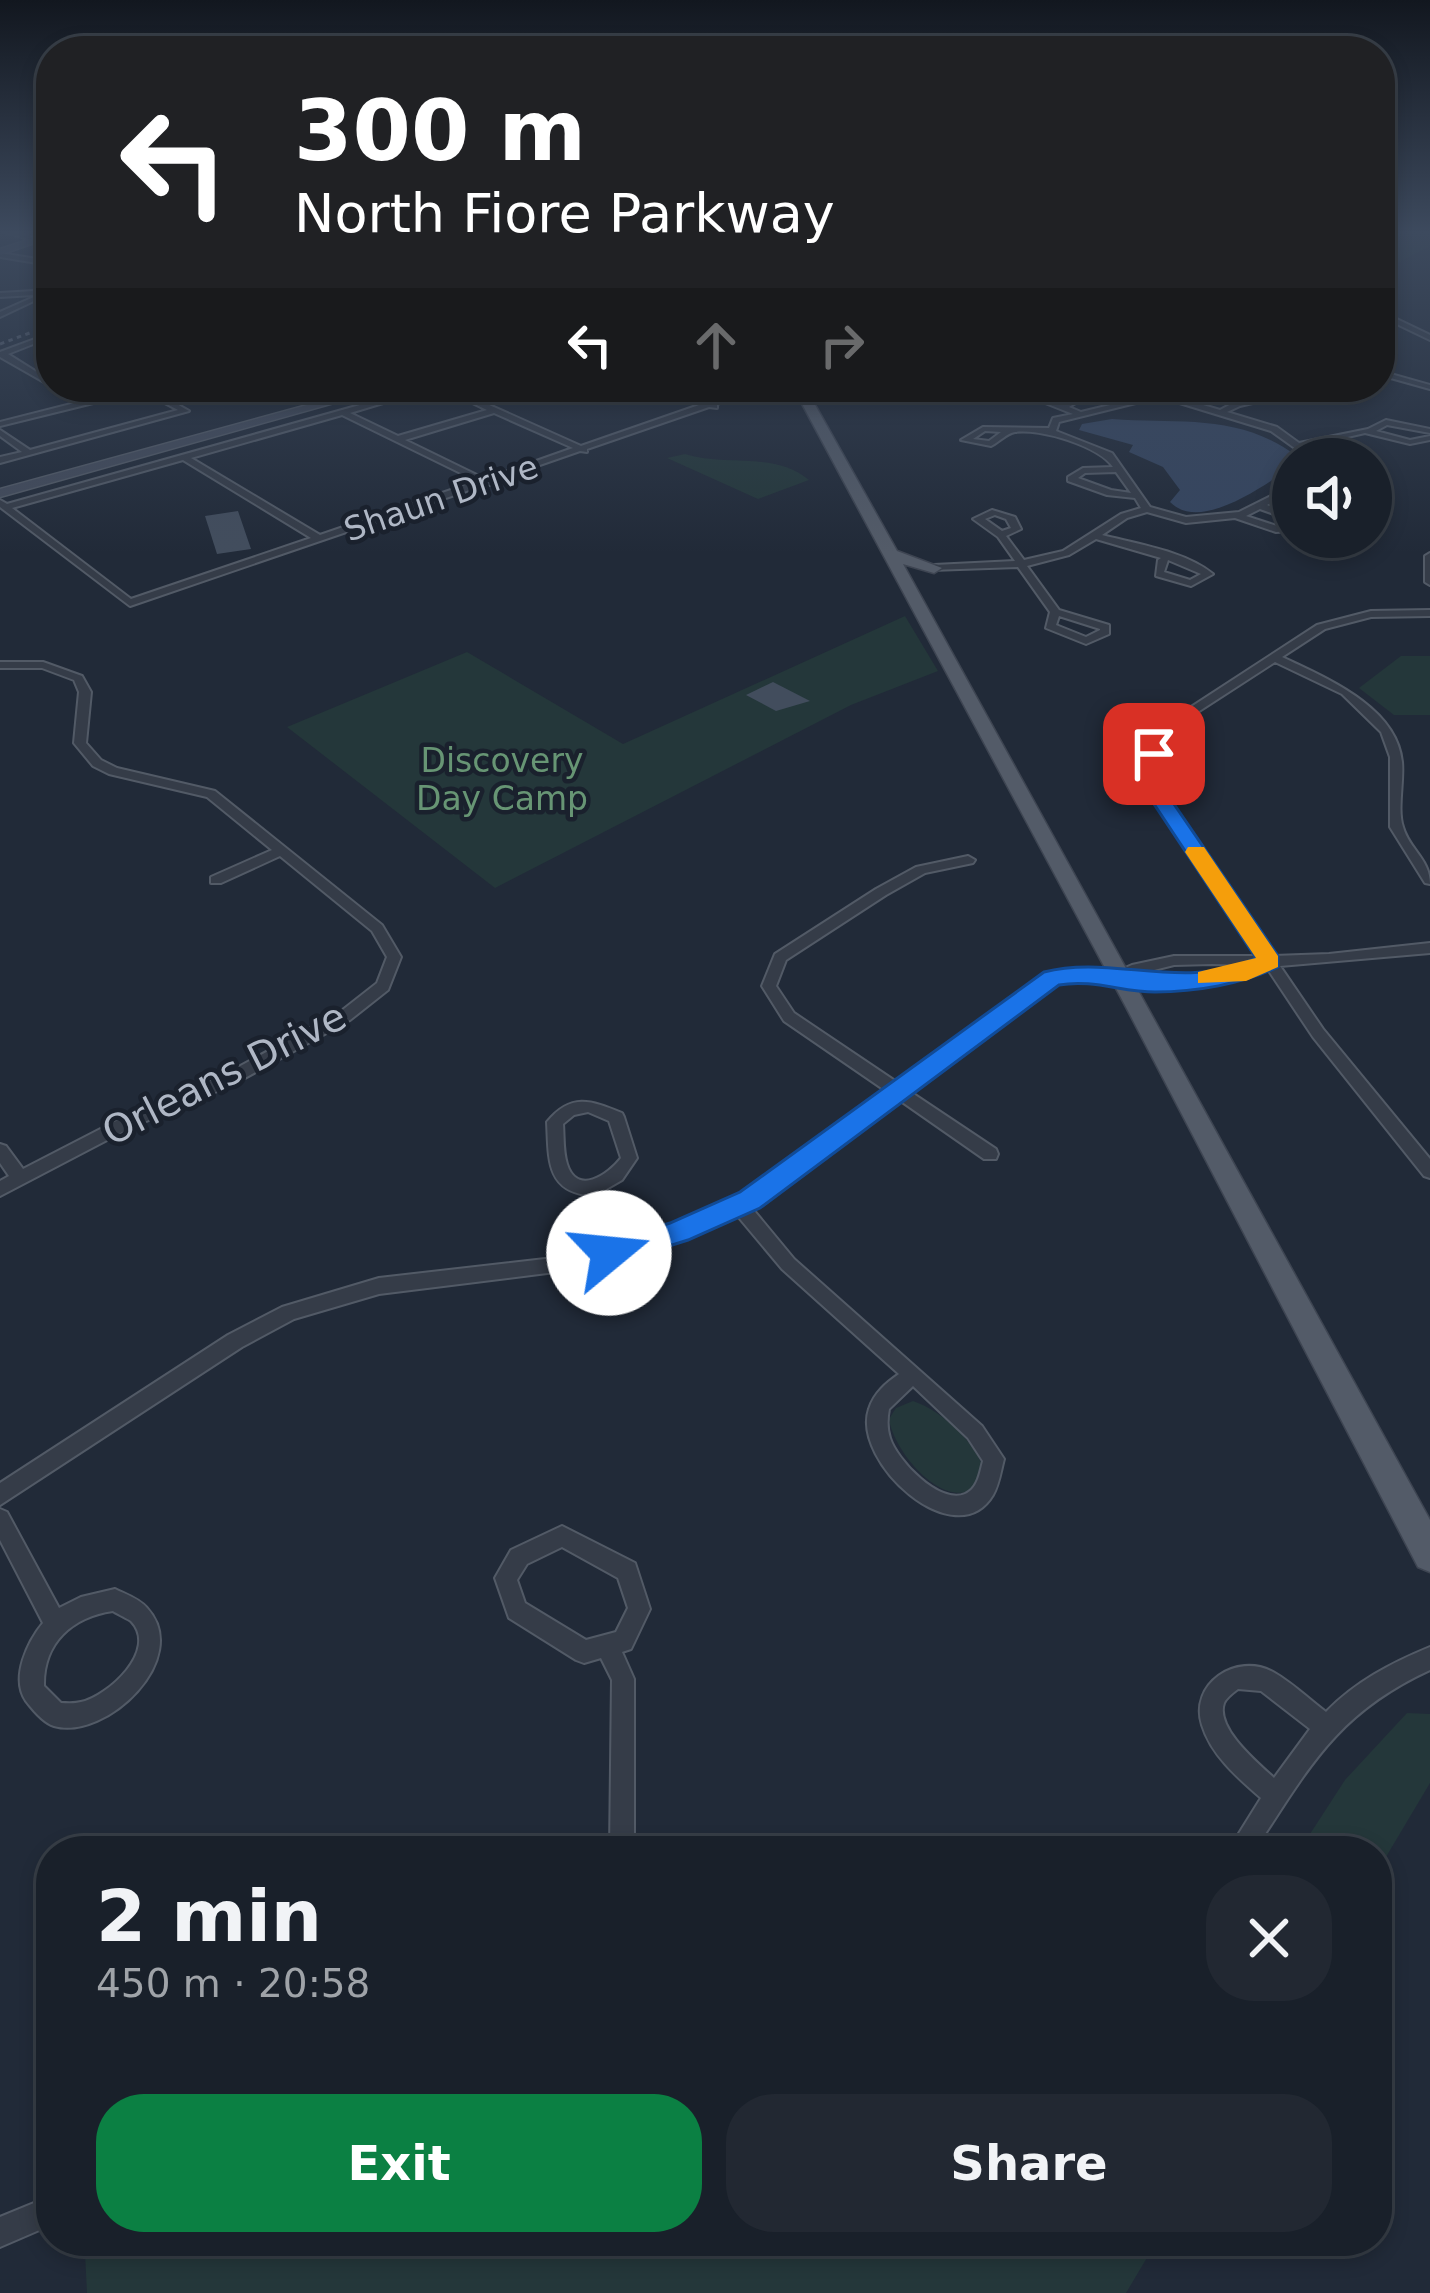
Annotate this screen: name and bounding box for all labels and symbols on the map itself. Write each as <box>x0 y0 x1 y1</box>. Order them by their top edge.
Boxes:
street label: Shaun Drive <box>339 447 543 549</box>
pin <box>1103 703 1205 805</box>
park label: Discovery Day Camp <box>416 741 588 818</box>
street label: Orleans Drive <box>95 993 353 1155</box>
position arrow <box>546 1190 672 1316</box>

